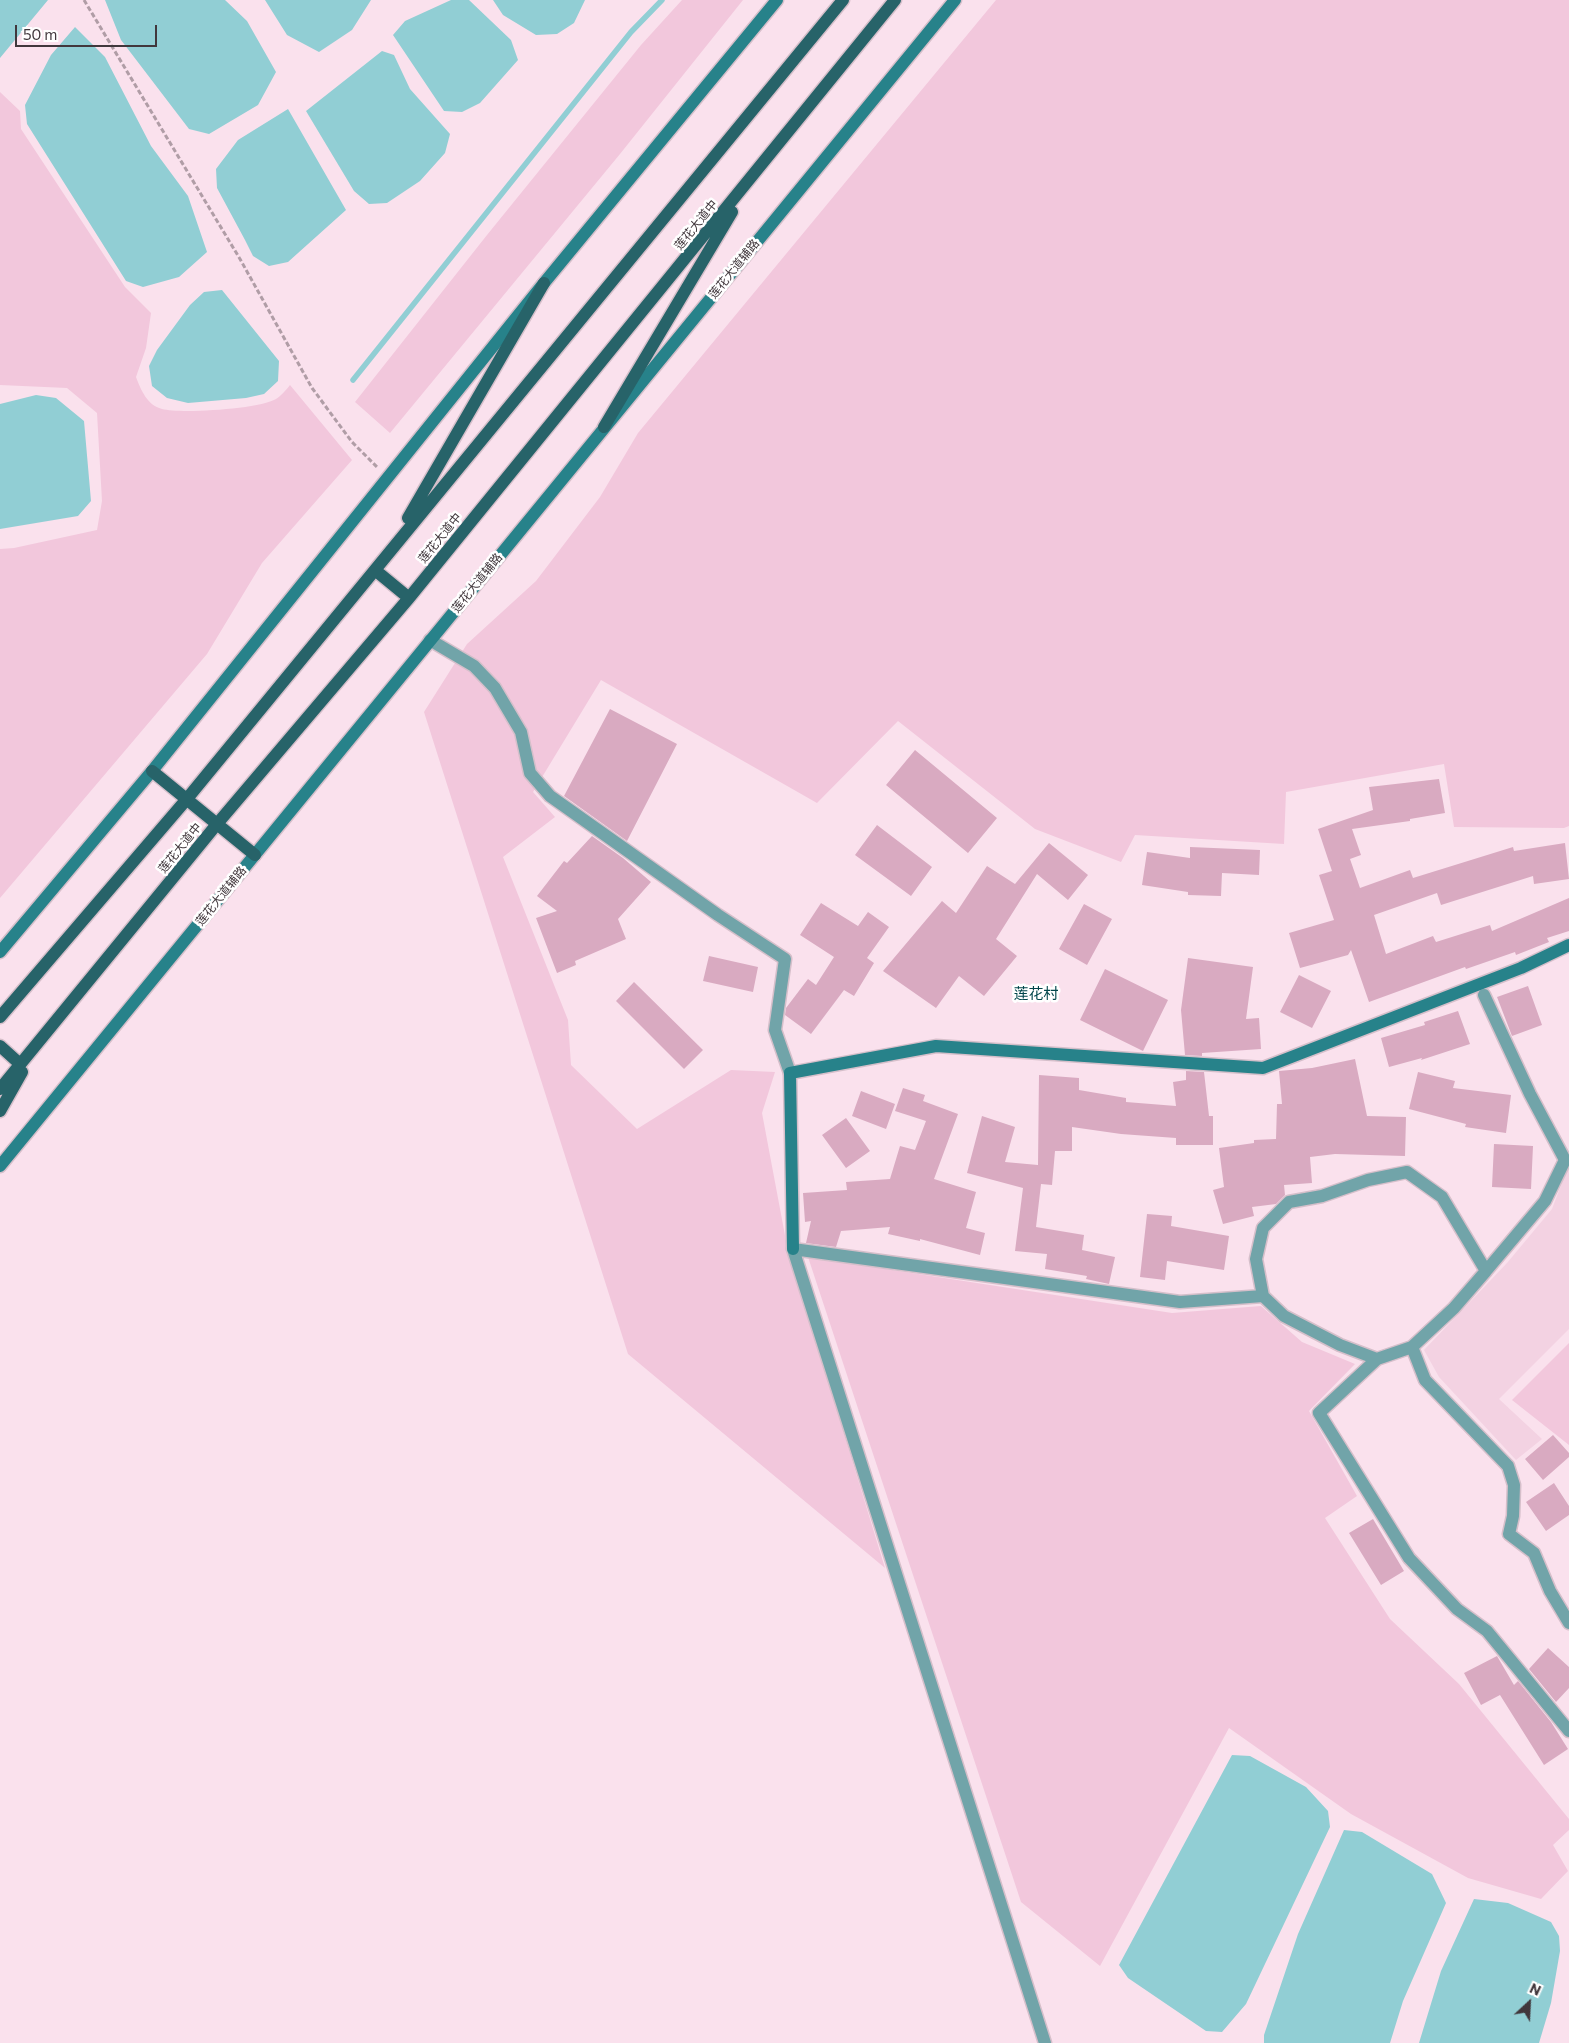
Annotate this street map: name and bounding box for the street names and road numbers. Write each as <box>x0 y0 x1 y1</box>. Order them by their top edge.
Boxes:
street label: 莲花大道中 <box>672 197 720 253</box>
street label: 莲花大道辅路 <box>706 236 762 302</box>
street label: 莲花大道中 <box>416 510 464 566</box>
street label: 莲花大道辅路 <box>449 550 505 616</box>
street label: 莲花大道中 <box>156 820 204 876</box>
street label: 莲花大道辅路 <box>193 863 249 929</box>

